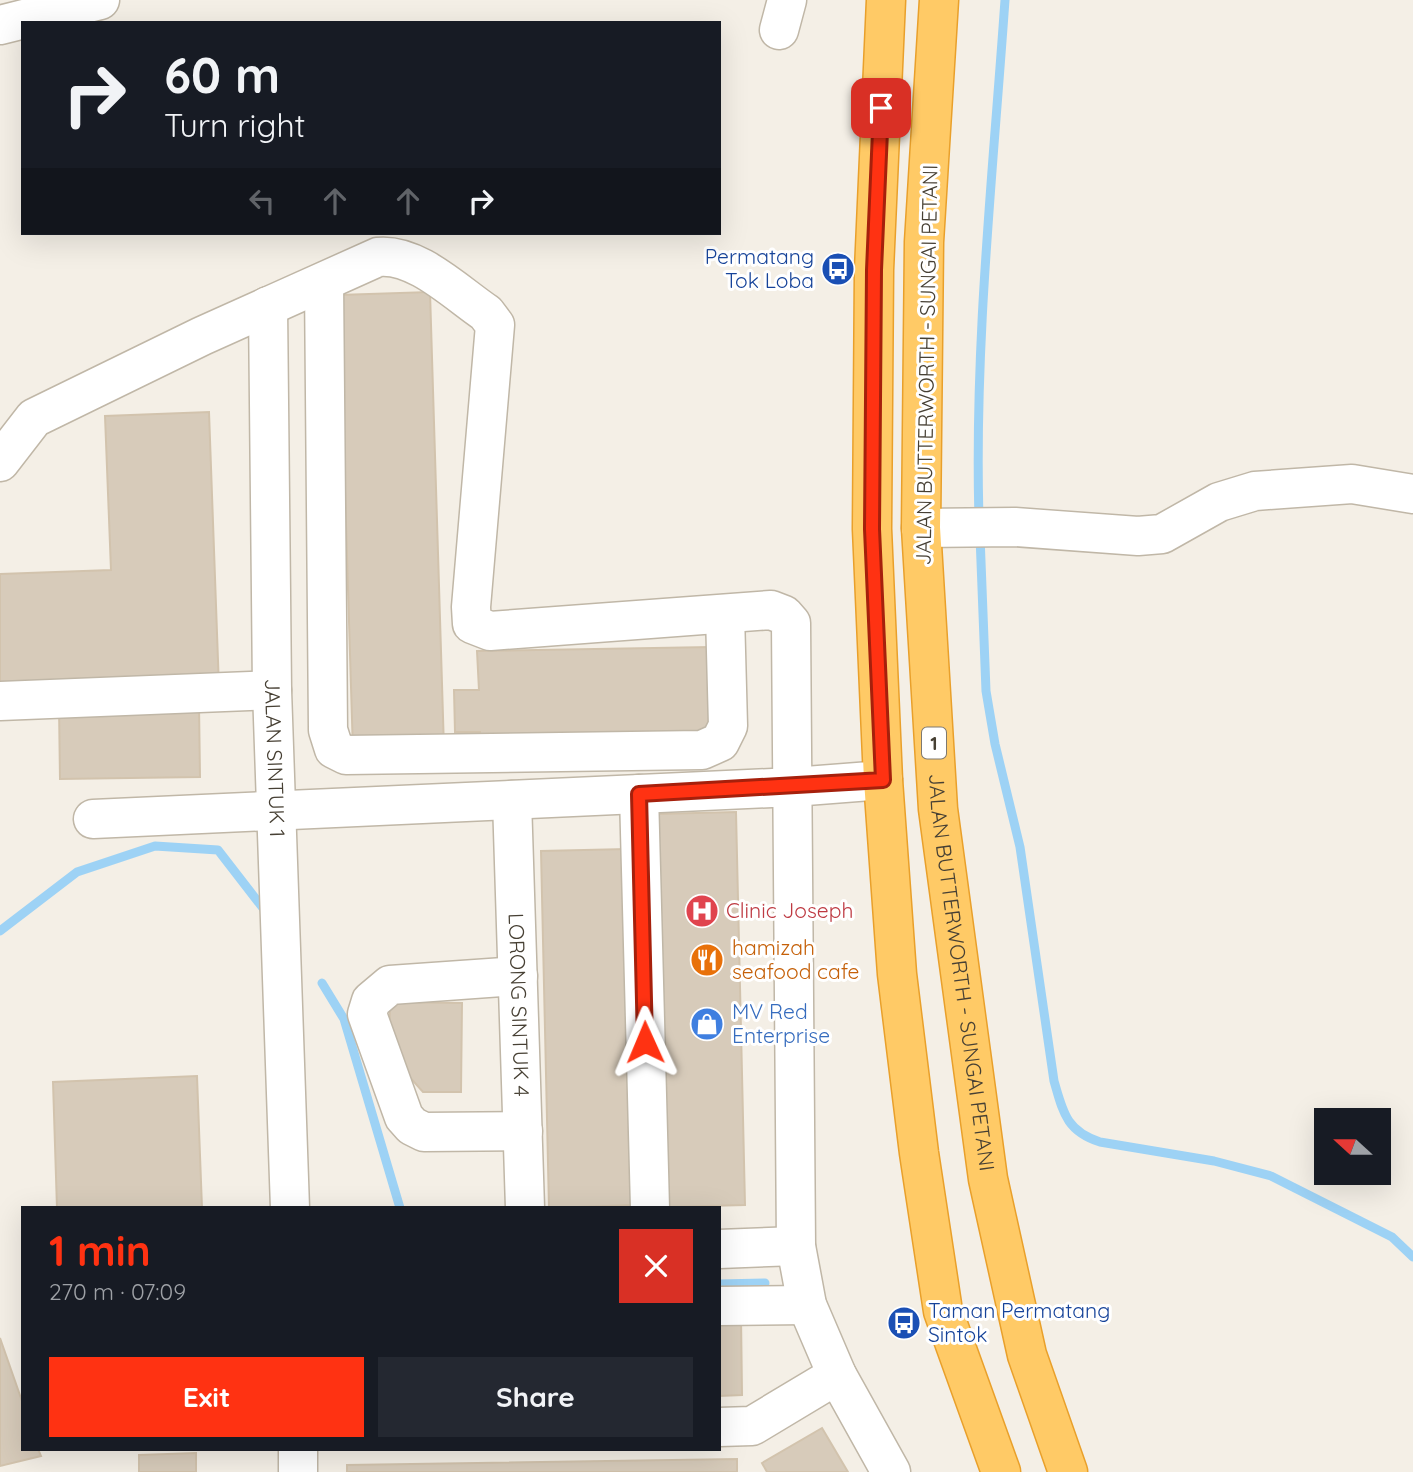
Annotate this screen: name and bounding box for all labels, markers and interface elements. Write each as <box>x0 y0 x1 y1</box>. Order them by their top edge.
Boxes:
text: 60 m <box>164 44 280 105</box>
icon: right <box>49 49 140 140</box>
pin <box>851 78 911 138</box>
icon: arrive <box>862 89 900 127</box>
text: Turn right <box>164 105 305 145</box>
street label: JALAN BUTTERWORTH - SUNGAI PETANI <box>910 164 942 565</box>
icon: left <box>243 182 281 220</box>
icon: ahead <box>316 182 354 220</box>
icon: ahead <box>389 182 427 220</box>
icon: right <box>462 182 500 220</box>
place label: Permatang Tok Loba <box>705 243 814 293</box>
bus stop icon: Permatang Tok Loba <box>819 250 857 288</box>
street label: JALAN SINTUK 1 <box>260 678 291 838</box>
road number: 1 <box>922 728 946 758</box>
street label: JALAN BUTTERWORTH - SUNGAI PETANI <box>924 773 1001 1173</box>
hospital icon: Clinic Joseph <box>683 892 721 930</box>
place label: Clinic Joseph <box>726 897 853 923</box>
street label: LORONG SINTUK 4 <box>504 913 535 1097</box>
place label: hamizah seafood cafe <box>732 934 859 984</box>
restaurant icon: hamizah seafood cafe <box>688 941 726 979</box>
place label: MV Red Enterprise <box>732 998 830 1048</box>
position arrow <box>608 1005 682 1079</box>
shop icon: MV Red Enterprise <box>688 1005 726 1043</box>
north arrow <box>1314 1108 1391 1185</box>
map controls <box>1314 1108 1391 1185</box>
text: 1 min <box>49 1224 151 1277</box>
button: close <box>619 1229 693 1303</box>
text: 270 m · 07:09 <box>49 1277 186 1306</box>
place label: Taman Permatang Sintok <box>928 1297 1110 1347</box>
bus stop icon: Taman Permatang Sintok <box>885 1304 923 1342</box>
button: Exit <box>49 1357 364 1437</box>
button: Share <box>378 1357 693 1437</box>

